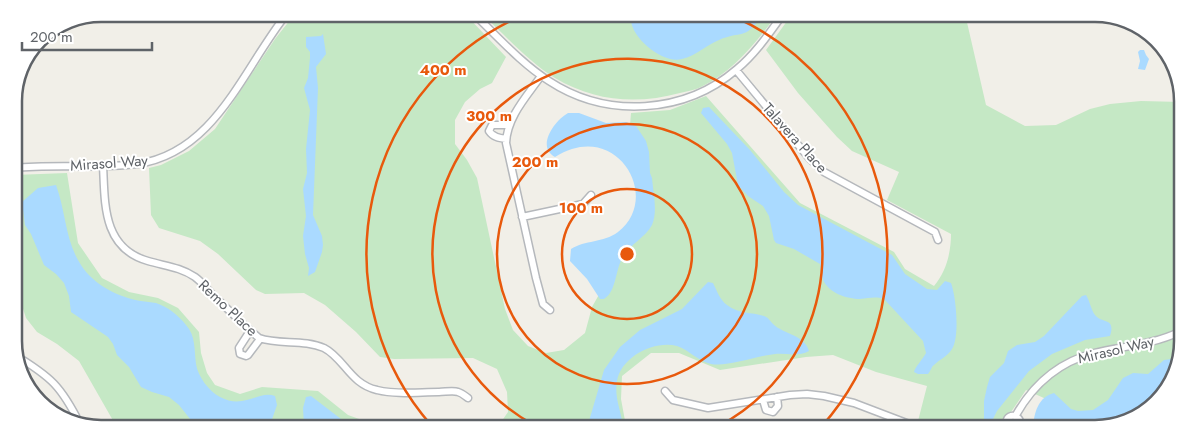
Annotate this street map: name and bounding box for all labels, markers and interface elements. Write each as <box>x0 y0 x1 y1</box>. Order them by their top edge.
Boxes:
scale bar <box>22 20 152 52</box>
text: 200 m <box>30 26 73 48</box>
text: 400 m <box>419 59 467 81</box>
street label: Talavera Place <box>757 98 833 178</box>
text: 300 m <box>466 105 512 127</box>
street label: Mirasol Way <box>69 149 149 177</box>
text: 200 m <box>512 151 558 173</box>
text: 100 m <box>559 197 603 219</box>
centre of rings <box>618 245 636 263</box>
street label: Remo Place <box>193 275 263 342</box>
street label: Mirasol Way <box>1076 330 1157 369</box>

